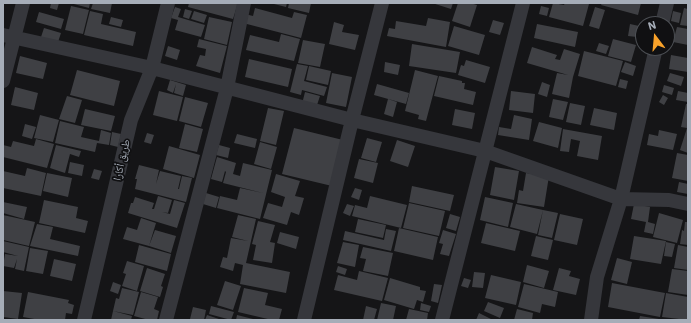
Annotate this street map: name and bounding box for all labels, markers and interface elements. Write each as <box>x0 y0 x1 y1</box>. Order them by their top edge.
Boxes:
north arrow <box>635 16 675 56</box>
text: N <box>646 18 658 33</box>
street label: طريق أكارا <box>111 138 133 182</box>

